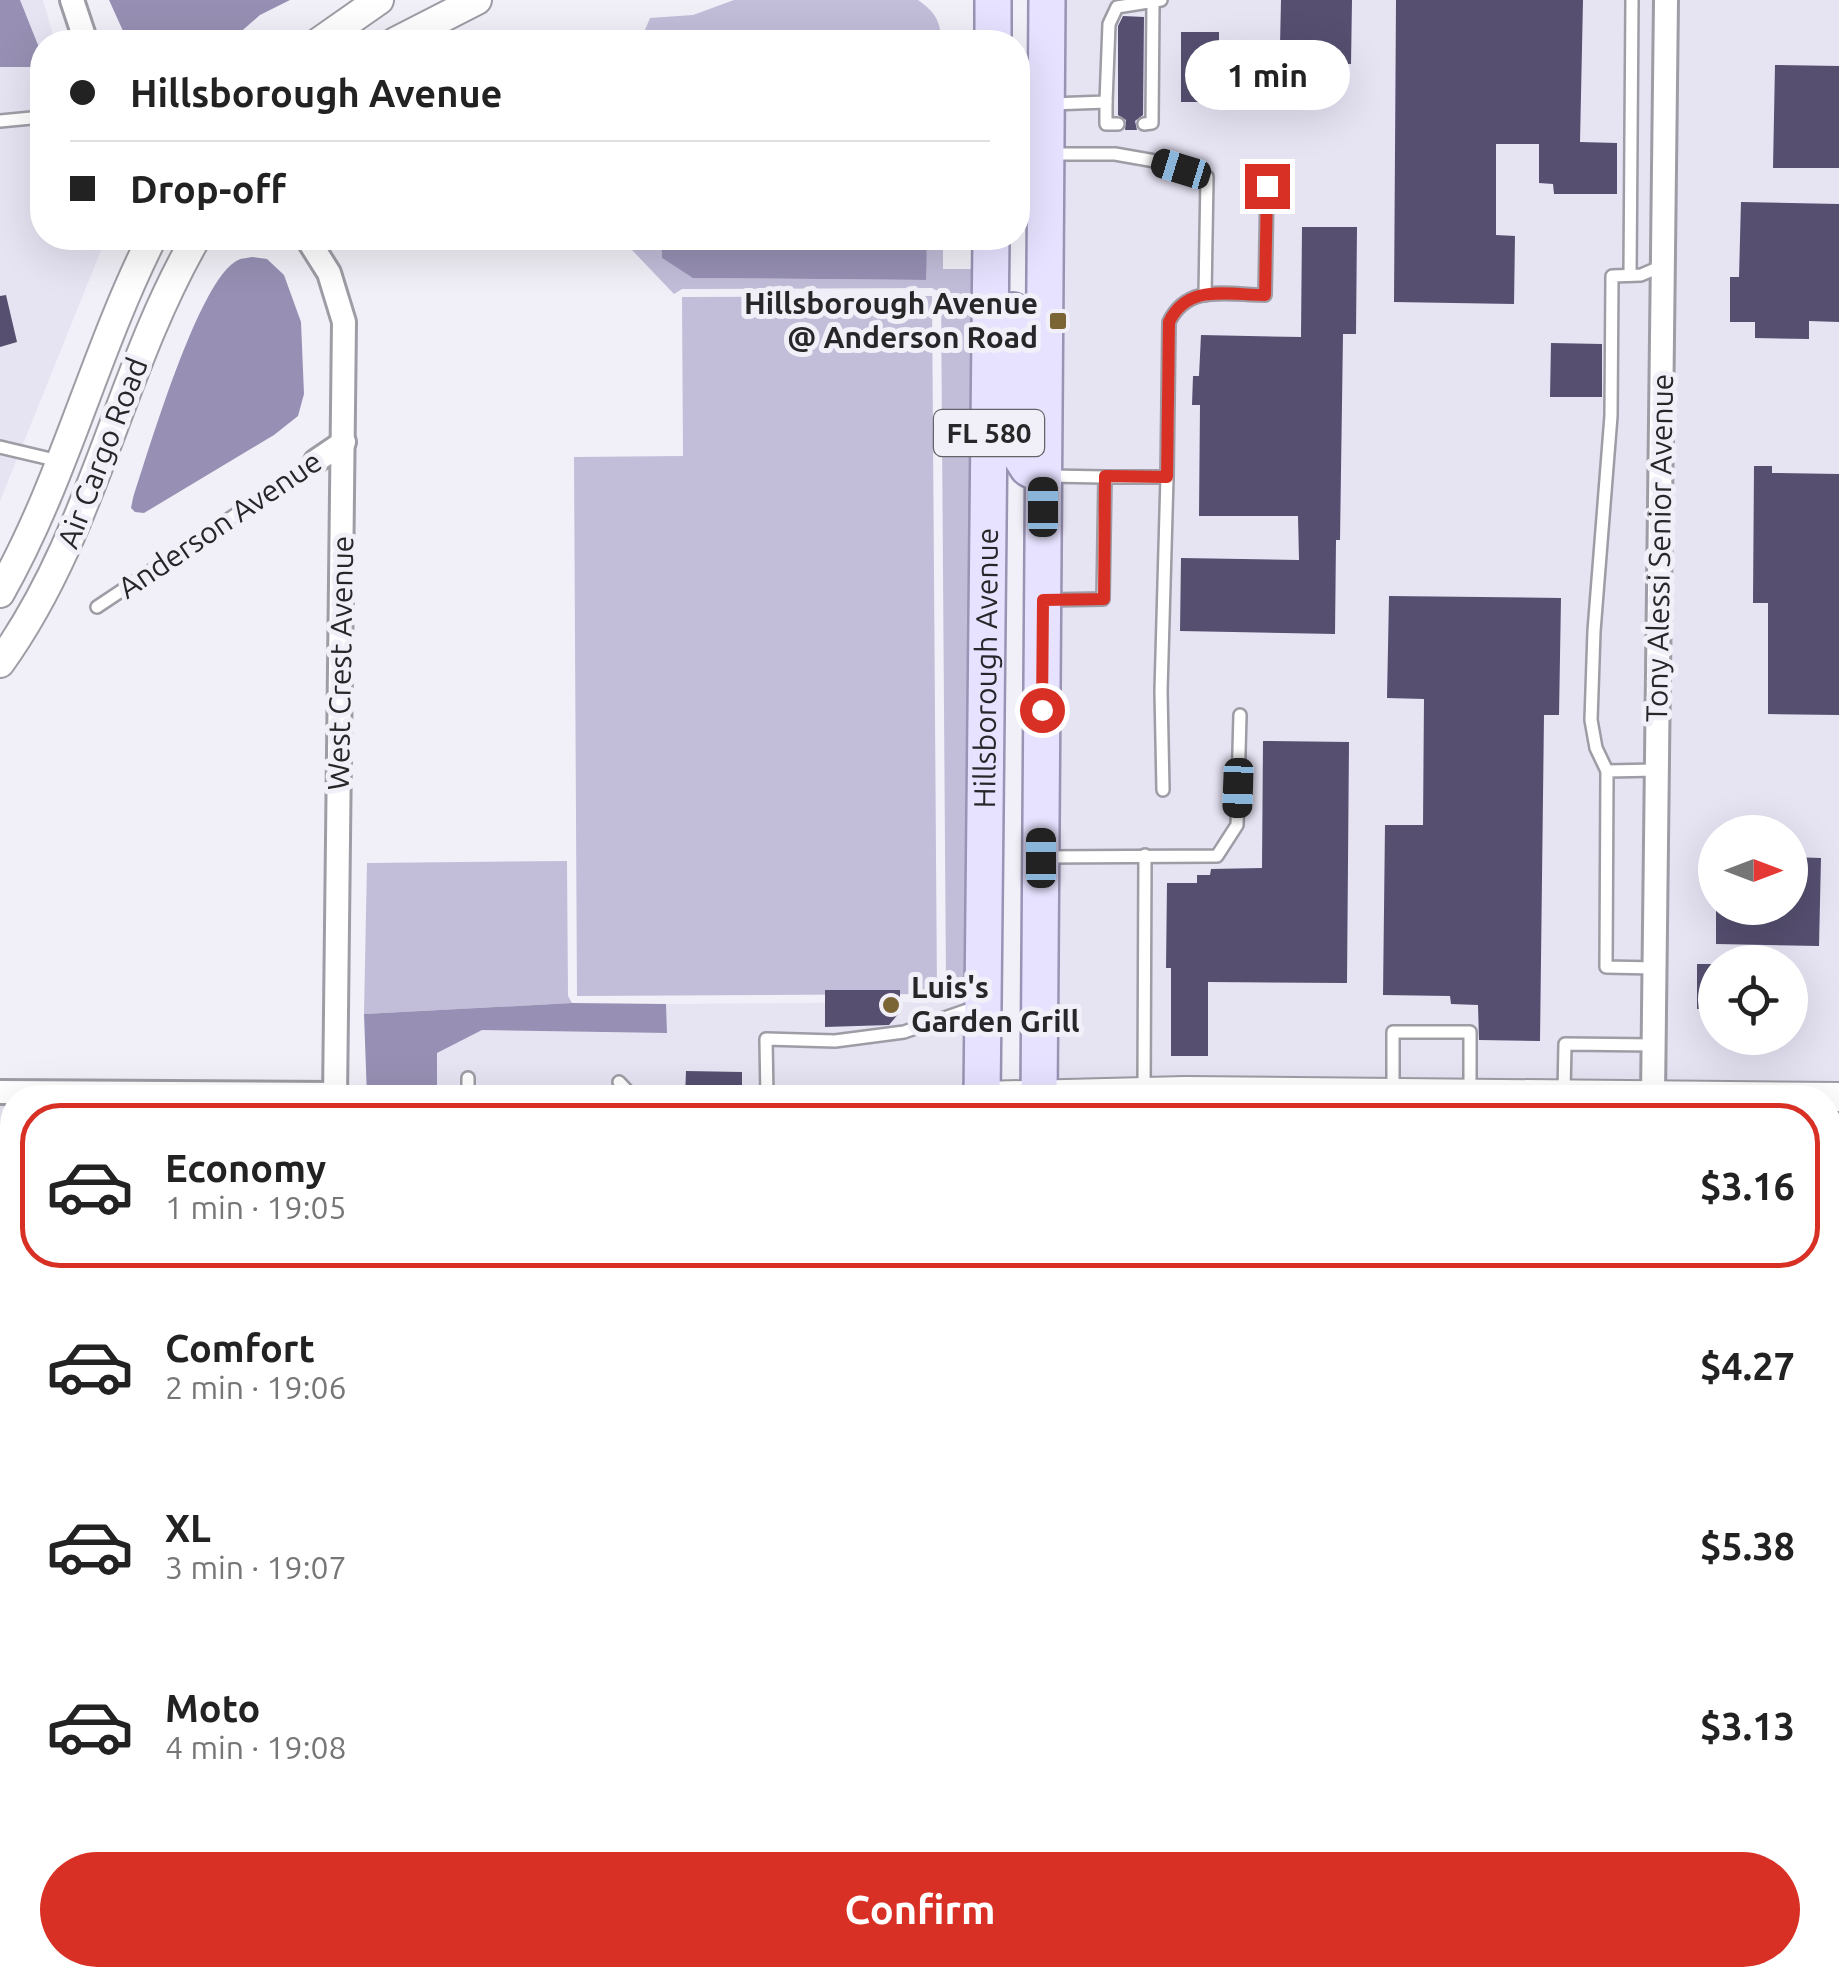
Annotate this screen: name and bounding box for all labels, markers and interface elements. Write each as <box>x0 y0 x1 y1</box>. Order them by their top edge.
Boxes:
callout: 1 min <box>1184 41 1350 111</box>
text: 1 min <box>1227 57 1308 93</box>
text: Hillsborough Avenue <box>130 72 503 114</box>
car <box>1148 146 1214 192</box>
route end <box>1245 164 1290 209</box>
text: Drop-off <box>130 168 286 210</box>
place label: Hillsborough Avenue @ Anderson Road <box>744 286 1038 354</box>
marker: Hillsborough Avenue @ Anderson Road <box>1047 310 1069 332</box>
street label: Air Cargo Road <box>50 353 154 553</box>
street label: Tony Alessi Senior Avenue <box>1639 373 1679 723</box>
road number: FL 580 <box>934 410 1044 456</box>
street label: Anderson Avenue <box>111 444 327 605</box>
car <box>1028 477 1058 537</box>
street label: Hillsborough Avenue <box>967 528 1004 808</box>
street label: West Crest Avenue <box>321 535 359 791</box>
route start <box>1020 688 1065 733</box>
car <box>1222 757 1254 819</box>
north arrow <box>1698 815 1808 925</box>
map controls <box>1698 815 1808 1055</box>
car <box>1026 828 1056 888</box>
button: locate <box>1698 945 1808 1055</box>
place label: Luis's Garden Grill <box>911 970 1080 1038</box>
marker: Luis's Garden Grill <box>880 994 902 1016</box>
icon: car <box>45 1141 135 1231</box>
text: Economy <box>165 1147 326 1189</box>
text: $3.16 <box>1700 1165 1795 1207</box>
text: 1 min · 19:05 <box>165 1189 347 1225</box>
icon: car <box>45 1321 135 1411</box>
text: Comfort <box>165 1327 315 1369</box>
text: $4.27 <box>1700 1345 1795 1387</box>
text: 2 min · 19:06 <box>165 1369 347 1405</box>
icon: car <box>45 1501 135 1591</box>
text: XL <box>165 1507 211 1549</box>
text: $5.38 <box>1700 1525 1795 1567</box>
text: 3 min · 19:07 <box>165 1549 347 1585</box>
icon: car <box>45 1681 135 1771</box>
text: Moto <box>165 1687 260 1729</box>
text: $3.13 <box>1700 1705 1795 1747</box>
text: 4 min · 19:08 <box>165 1729 347 1765</box>
button: Confirm <box>40 1852 1800 1967</box>

